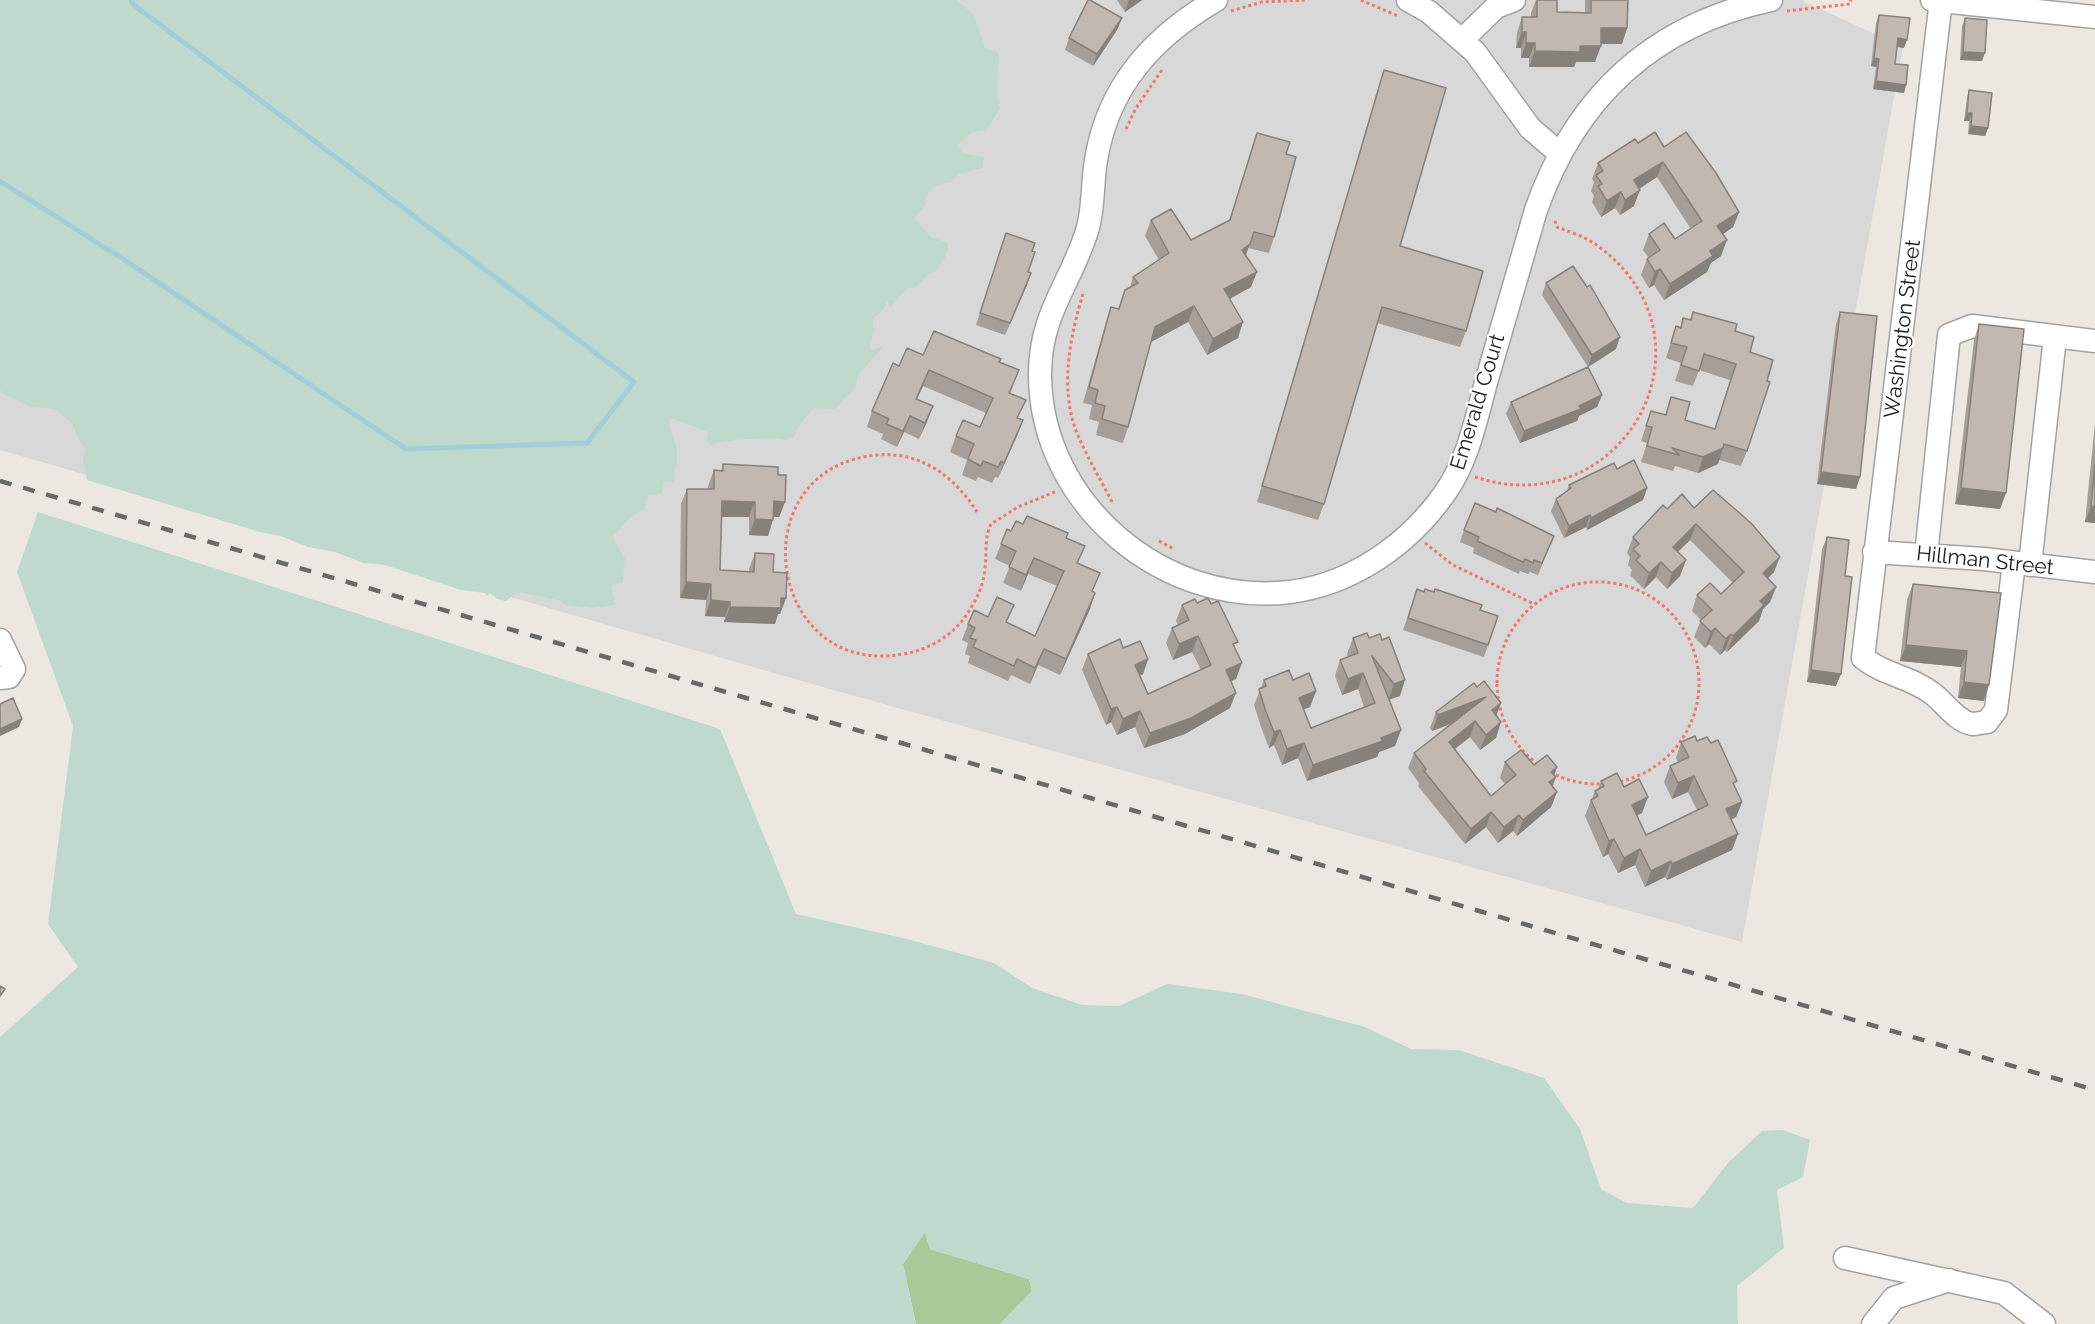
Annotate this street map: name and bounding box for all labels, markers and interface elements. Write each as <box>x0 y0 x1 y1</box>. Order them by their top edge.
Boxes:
street label: Washington Street <box>1880 238 1926 420</box>
street label: Emerald Court <box>1445 331 1511 473</box>
street label: Hillman Street <box>1915 541 2055 581</box>

